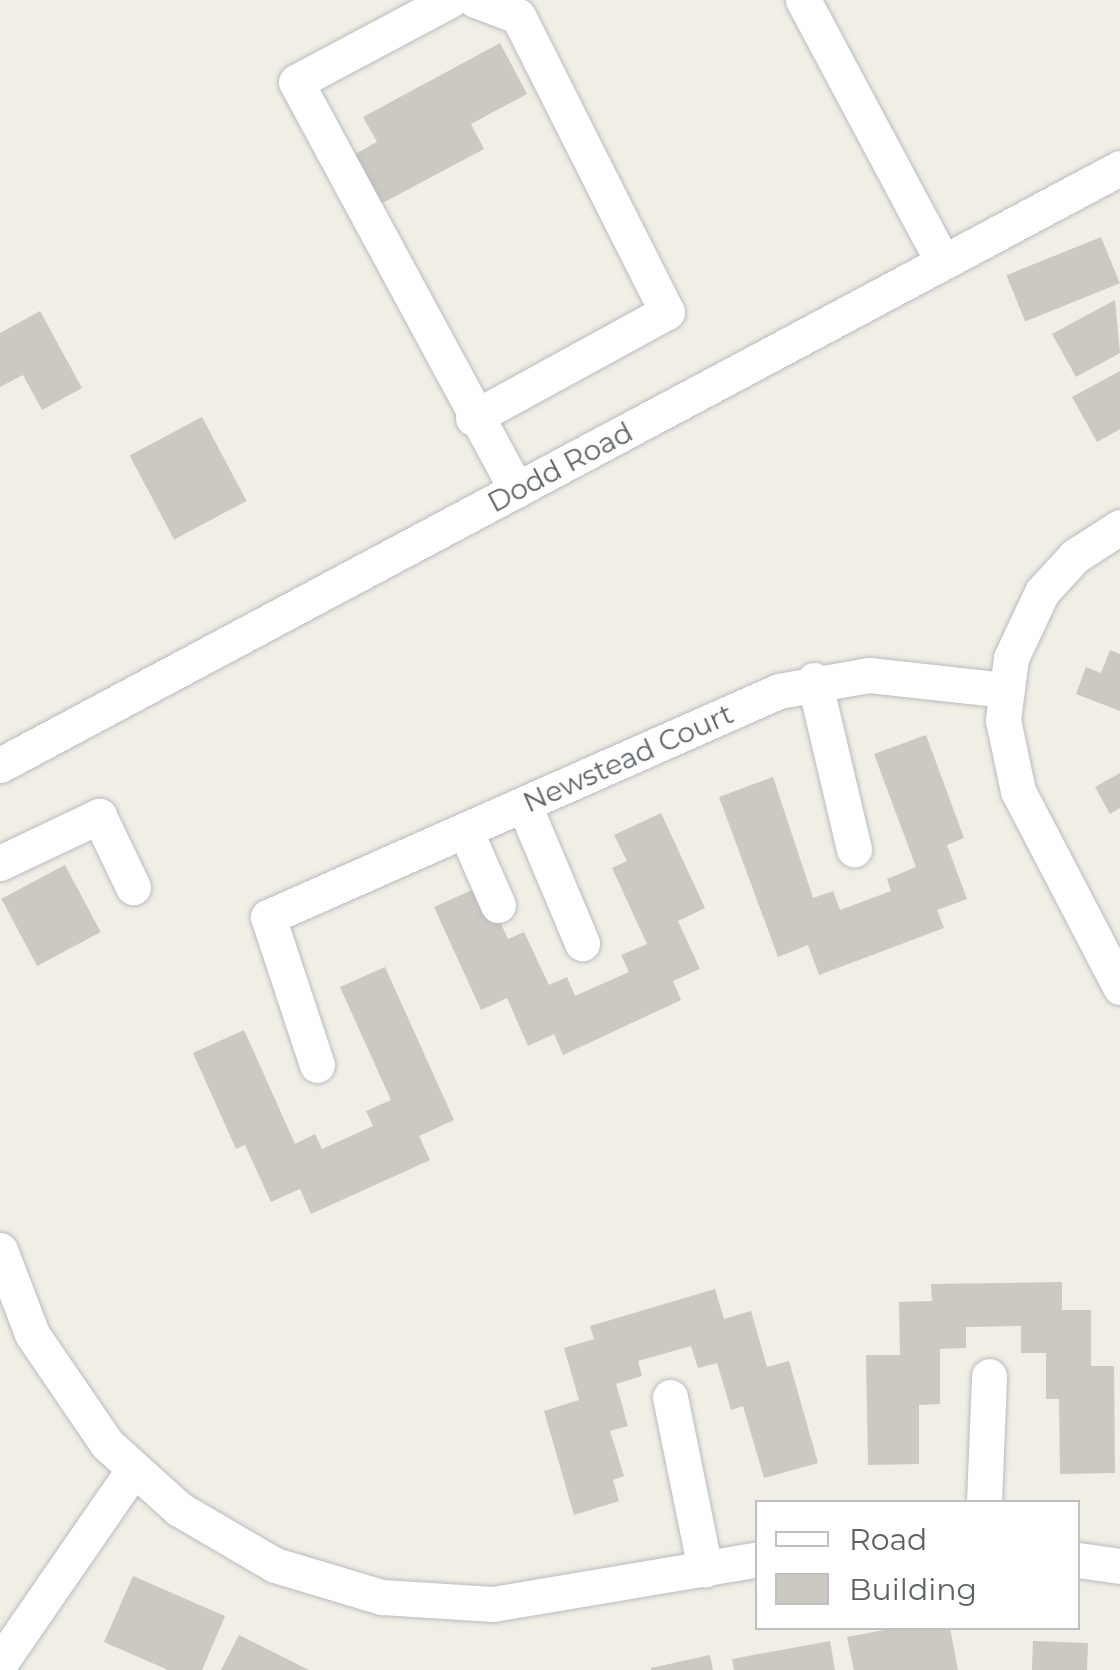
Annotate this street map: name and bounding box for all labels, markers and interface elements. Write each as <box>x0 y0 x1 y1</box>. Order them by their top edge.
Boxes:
street label: Dodd Road <box>482 415 638 519</box>
street label: Newstead Court <box>518 697 738 819</box>
legend <box>755 1500 1080 1630</box>
text: Road <box>849 1521 927 1558</box>
text: Building <box>849 1571 977 1608</box>

